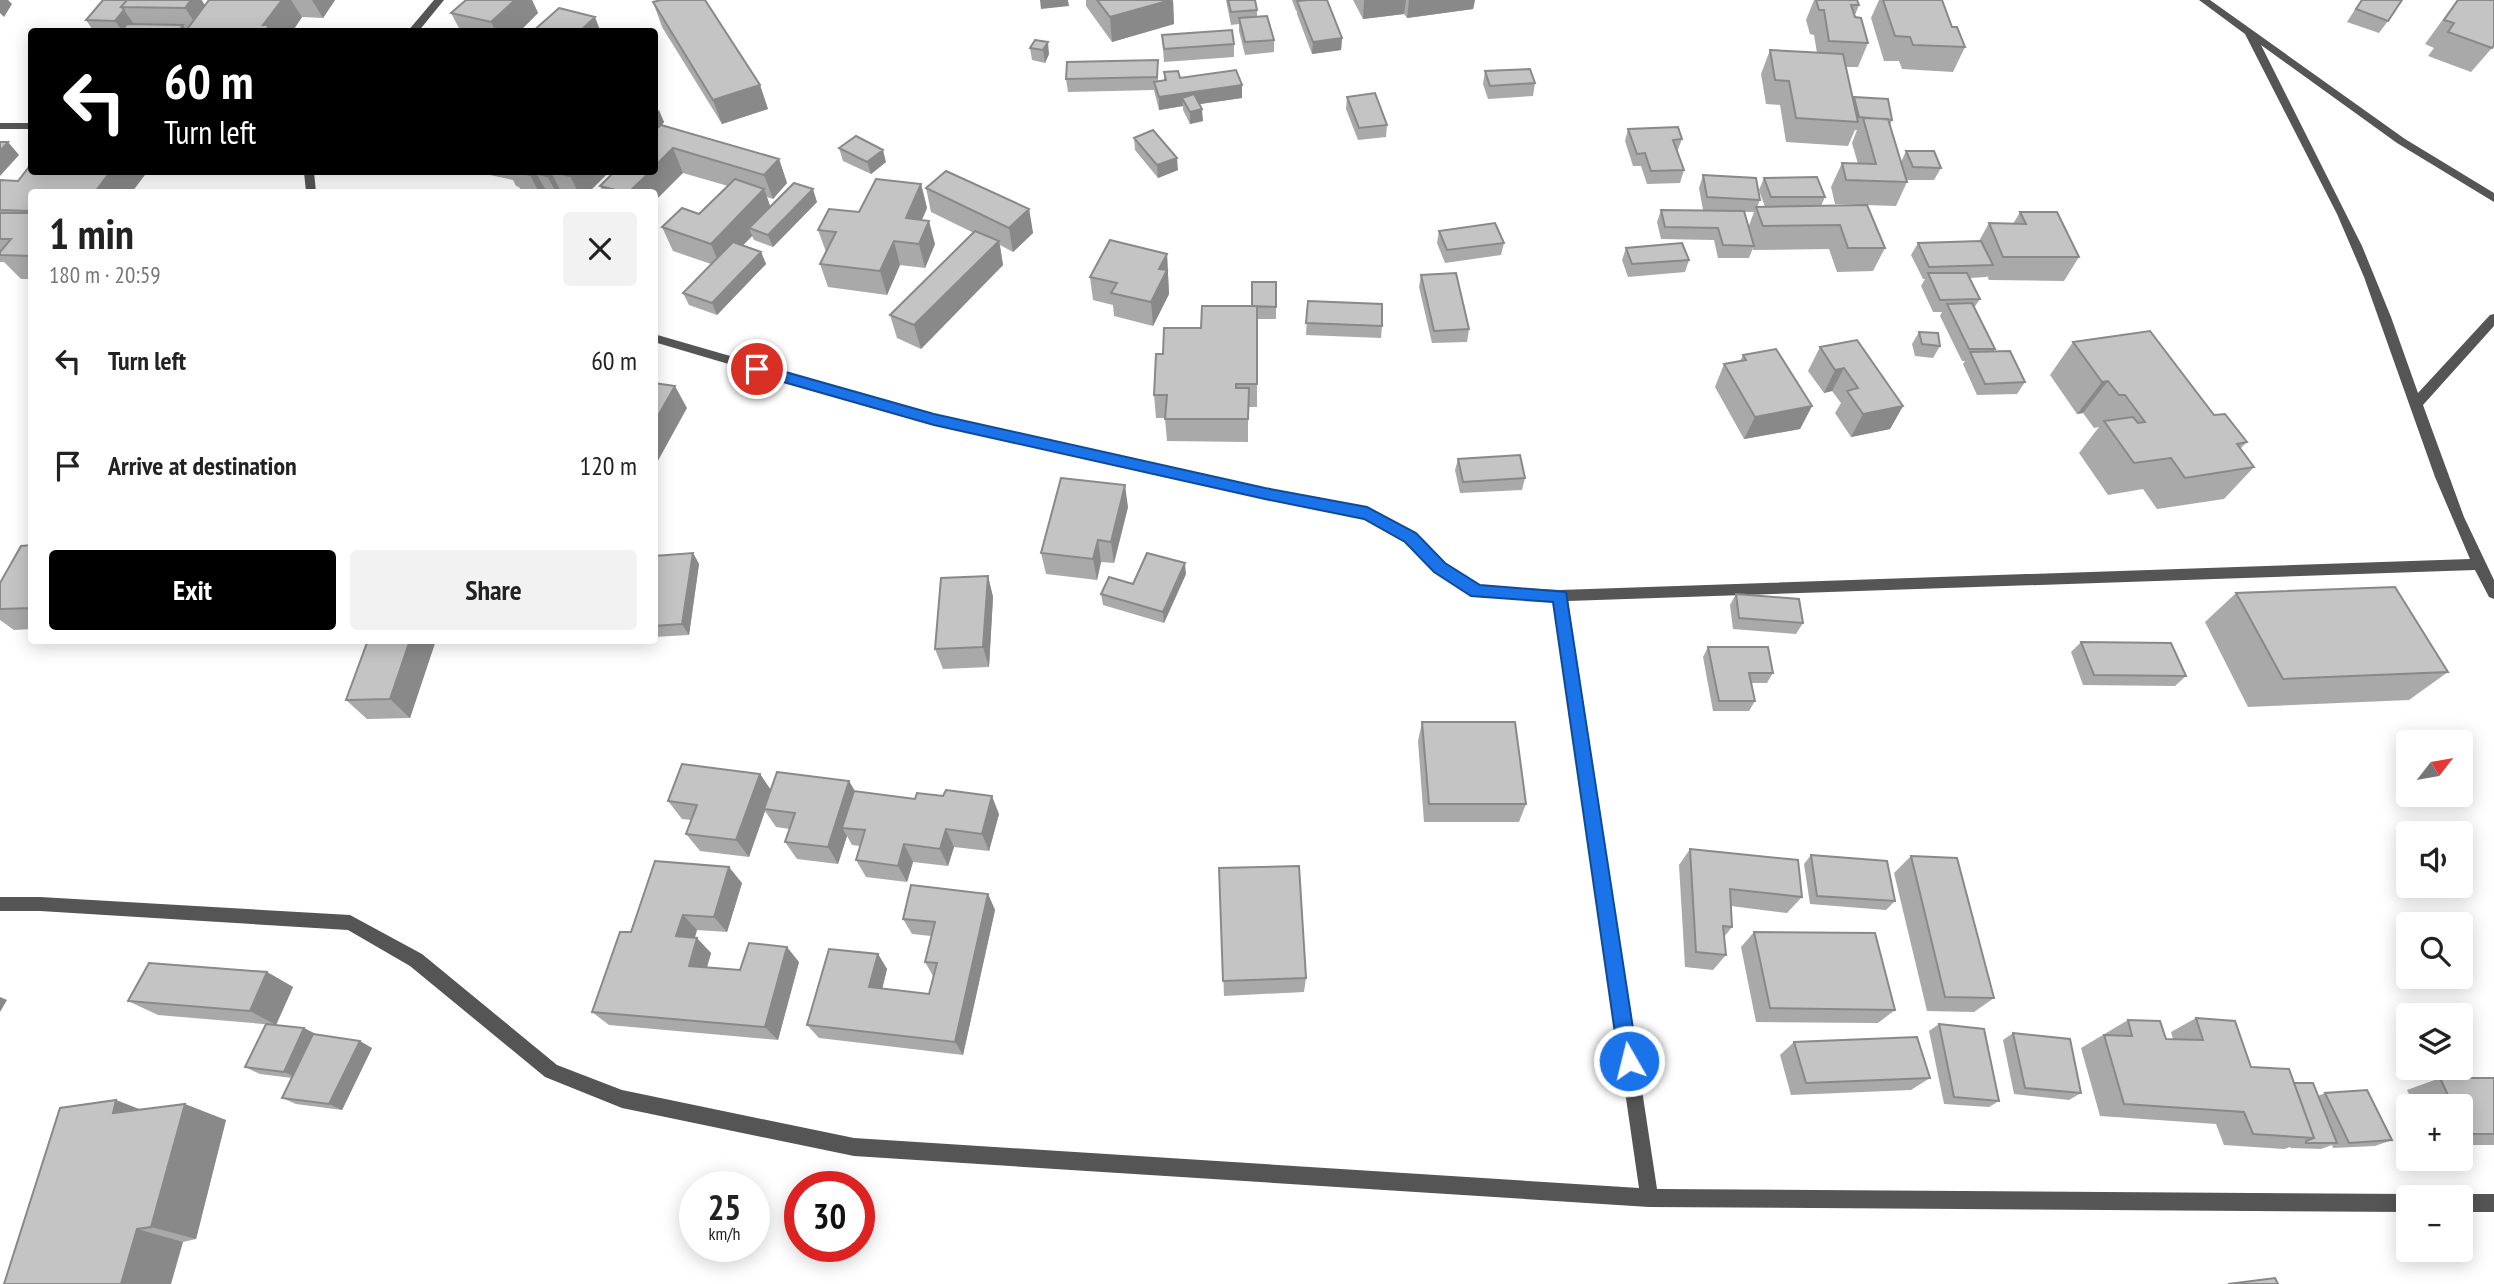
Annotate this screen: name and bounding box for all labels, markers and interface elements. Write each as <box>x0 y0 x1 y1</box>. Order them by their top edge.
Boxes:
text: 60 m <box>164 49 253 113</box>
icon: left <box>49 56 140 147</box>
text: Turn left <box>164 111 256 153</box>
text: 1 min <box>49 206 134 261</box>
button: close <box>563 212 637 286</box>
text: 180 m · 20:59 <box>49 260 161 289</box>
pin <box>727 339 787 399</box>
icon: left <box>49 342 87 380</box>
text: Turn left <box>108 344 186 377</box>
text: 60 m <box>591 344 637 377</box>
icon: arrive <box>738 350 776 388</box>
icon: arrive <box>49 447 87 485</box>
text: Arrive at destination <box>108 449 297 482</box>
text: 120 m <box>579 449 637 482</box>
button: Exit <box>49 550 336 630</box>
button: Share <box>350 550 637 630</box>
north arrow <box>2396 730 2473 807</box>
map controls <box>2396 730 2473 1262</box>
button: sound <box>2396 821 2473 898</box>
button: search <box>2396 912 2473 989</box>
button: layers <box>2396 1003 2473 1080</box>
position arrow <box>1592 1024 1666 1098</box>
button: + <box>2396 1094 2473 1171</box>
speed limit sign: 30 <box>784 1171 875 1262</box>
text: 25 <box>708 1184 741 1230</box>
button: − <box>2396 1185 2473 1262</box>
text: km/h <box>709 1222 740 1245</box>

